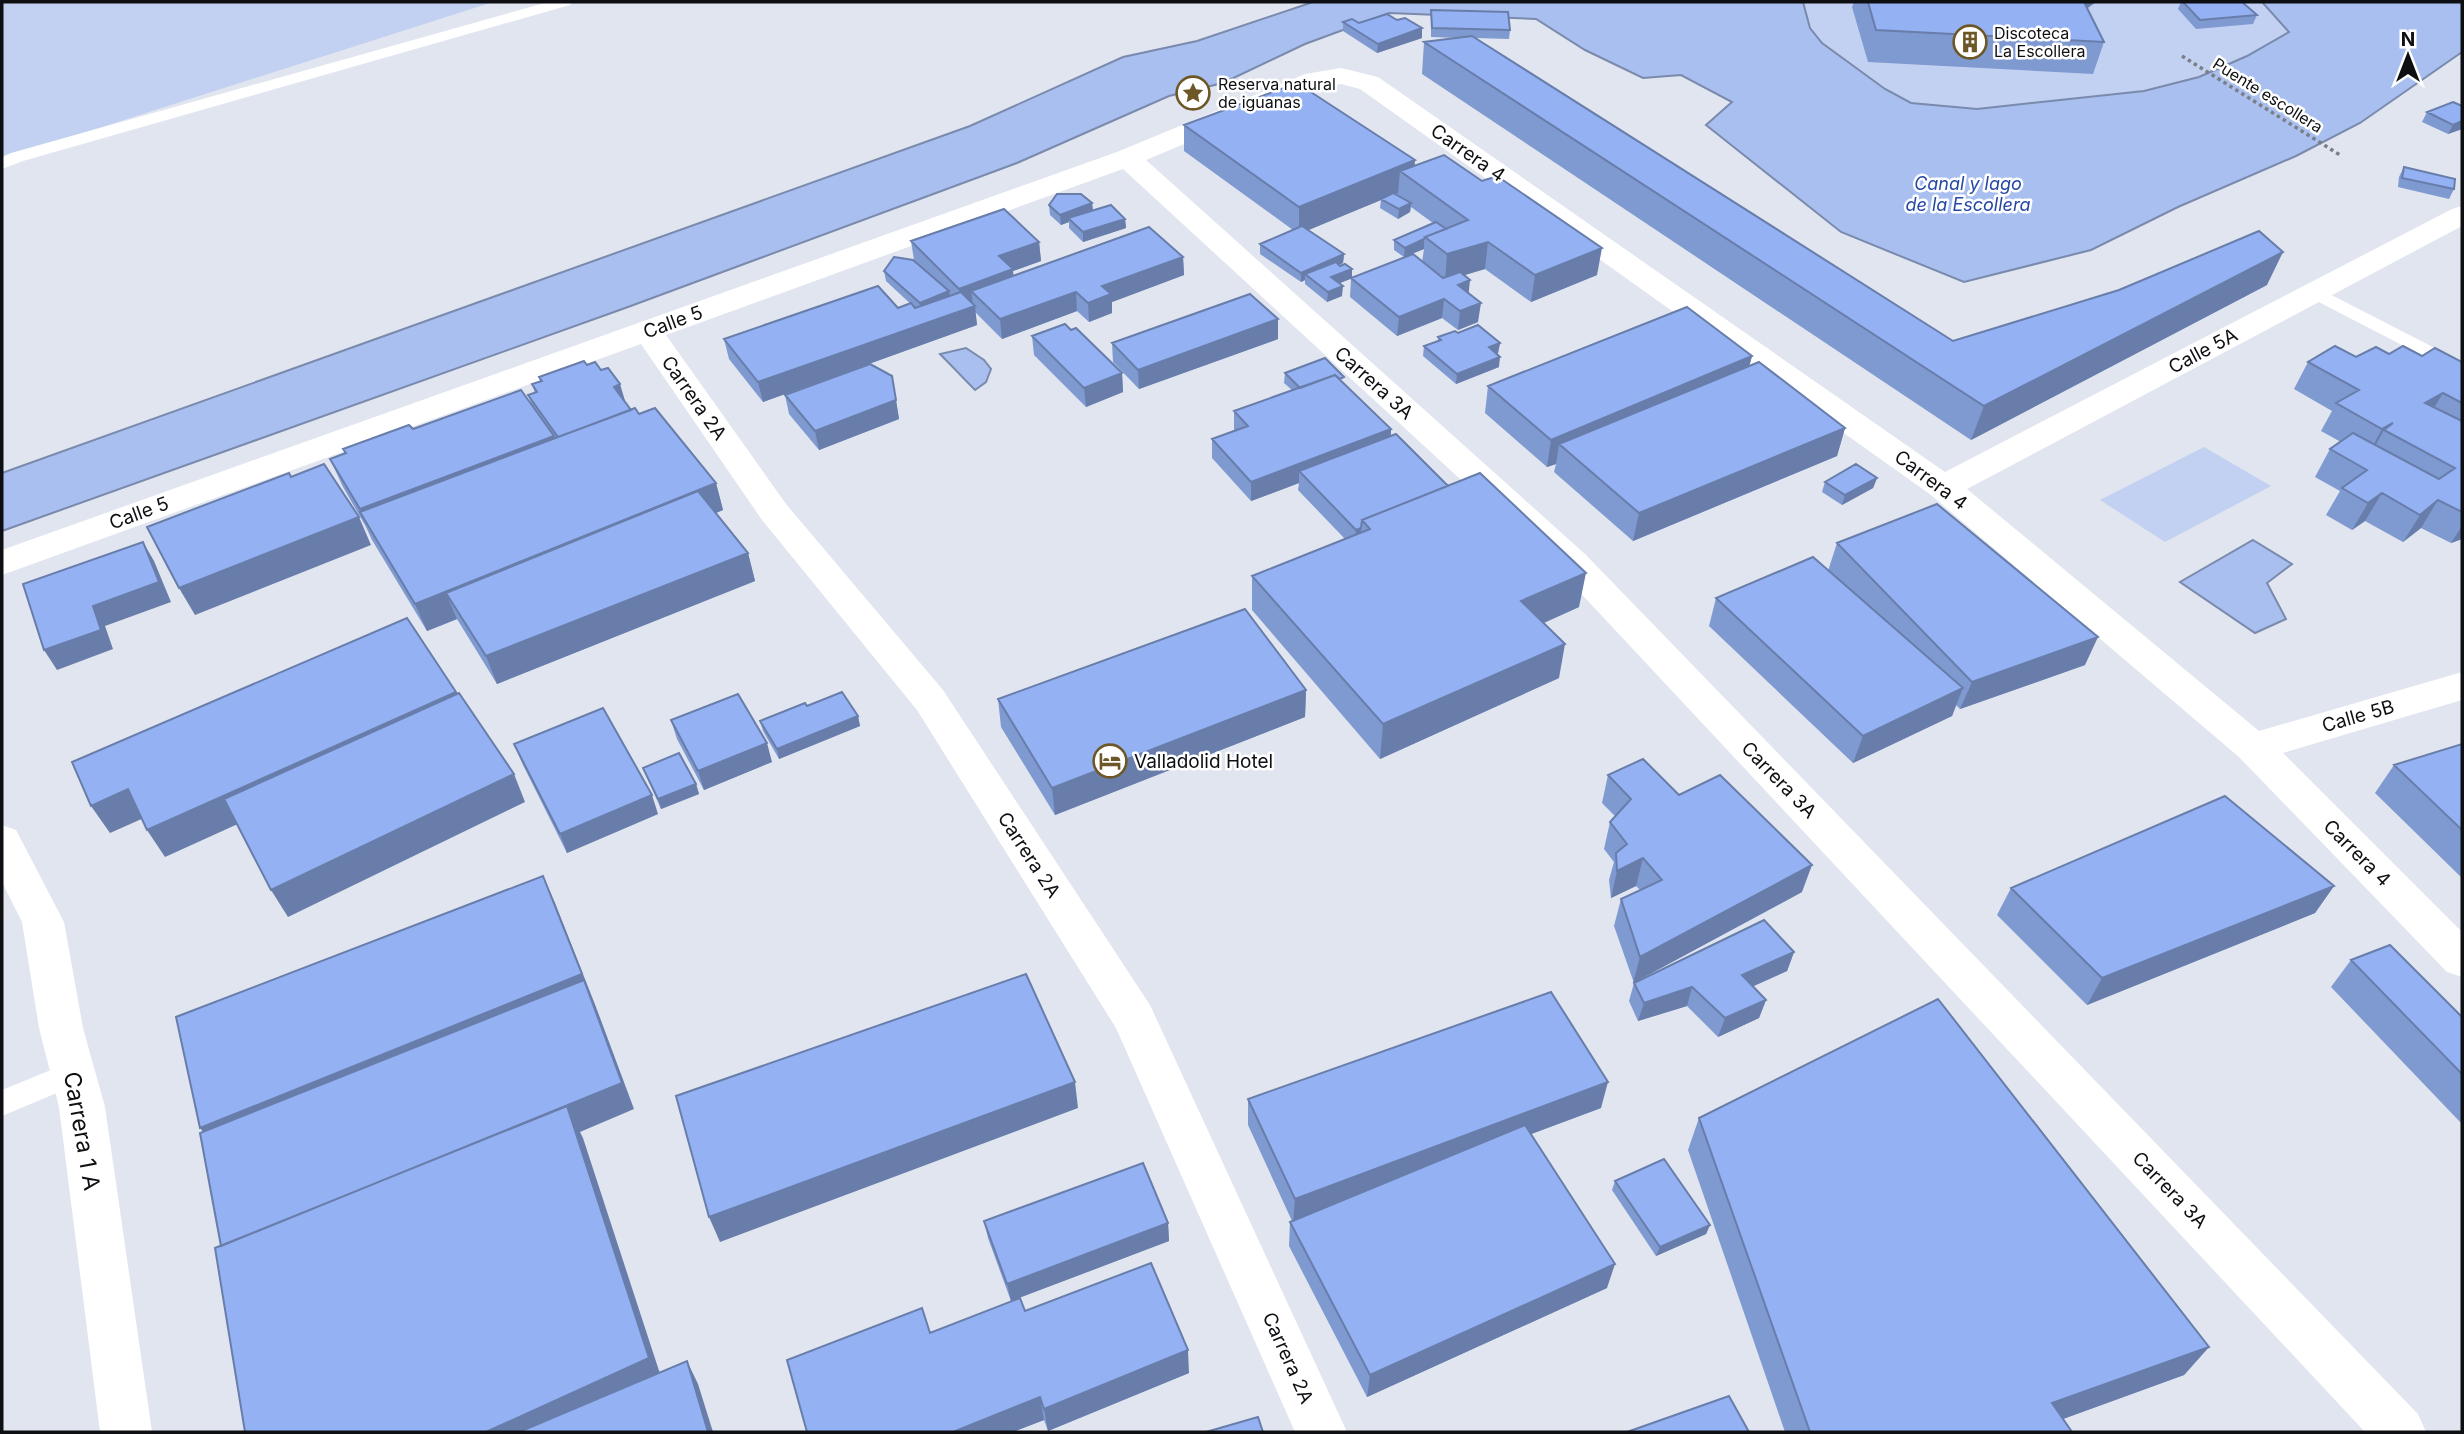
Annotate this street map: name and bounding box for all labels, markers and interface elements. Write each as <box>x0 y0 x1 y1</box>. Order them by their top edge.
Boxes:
north arrow <box>2373 21 2443 91</box>
building icon: Discoteca La Escollera <box>1951 23 1989 61</box>
place label: Discoteca La Escollera <box>1994 23 2085 61</box>
text: N <box>2401 28 2415 51</box>
street label: Puente escollera <box>2209 53 2327 137</box>
place icon: Reserva natural de iguanas <box>1174 74 1212 112</box>
place label: Reserva natural de iguanas <box>1218 74 1336 112</box>
street label: Carrera 4 <box>1426 119 1510 187</box>
water label: Canal y lago de la Escollera <box>1906 173 2030 215</box>
street label: Calle 5 <box>640 301 706 343</box>
street label: Calle 5A <box>2165 323 2241 379</box>
street label: Carrera 3A <box>1330 342 1418 424</box>
street label: Carrera 2A <box>657 351 731 445</box>
street label: Carrera 4 <box>1890 445 1972 515</box>
street label: Calle 5 <box>106 492 172 534</box>
street label: Calle 5B <box>2319 695 2397 737</box>
street label: Carrera 3A <box>1737 737 1821 823</box>
hotel icon: Valladolid Hotel <box>1091 742 1129 780</box>
place label: Valladolid Hotel <box>1134 750 1273 773</box>
street label: Carrera 2A <box>993 808 1065 902</box>
street label: Carrera 4 <box>2319 815 2395 891</box>
street label: Carrera 1 A <box>58 1069 106 1193</box>
street label: Carrera 3A <box>2128 1147 2212 1233</box>
street label: Carrera 2A <box>1258 1309 1318 1407</box>

